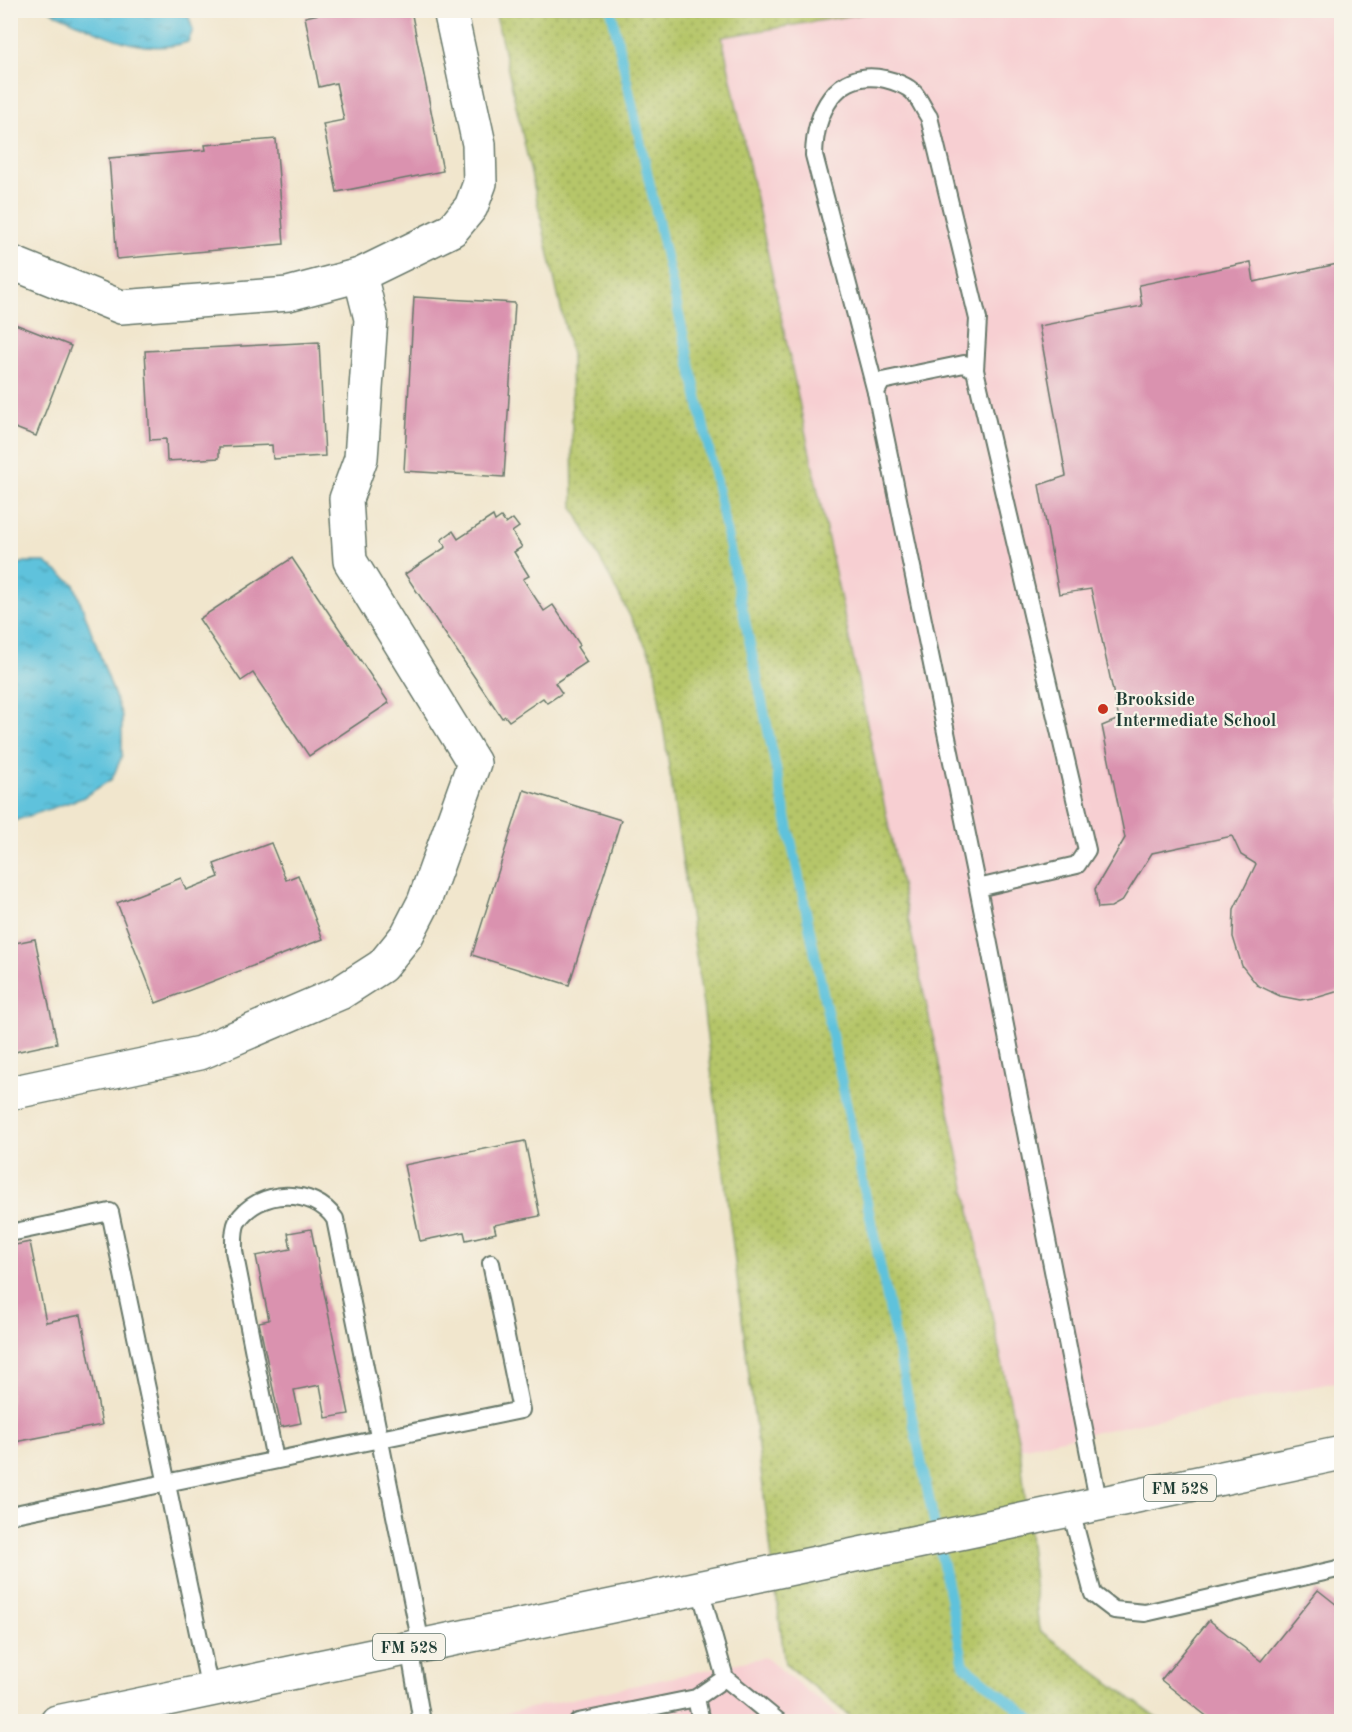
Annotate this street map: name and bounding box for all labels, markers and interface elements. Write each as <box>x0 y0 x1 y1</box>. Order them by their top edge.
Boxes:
place label: Brookside Intermediate School <box>1115 691 1277 730</box>
marker: Brookside Intermediate School <box>1096 702 1110 716</box>
road number: FM 528 <box>1144 1475 1216 1501</box>
road number: FM 528 <box>373 1634 445 1660</box>

